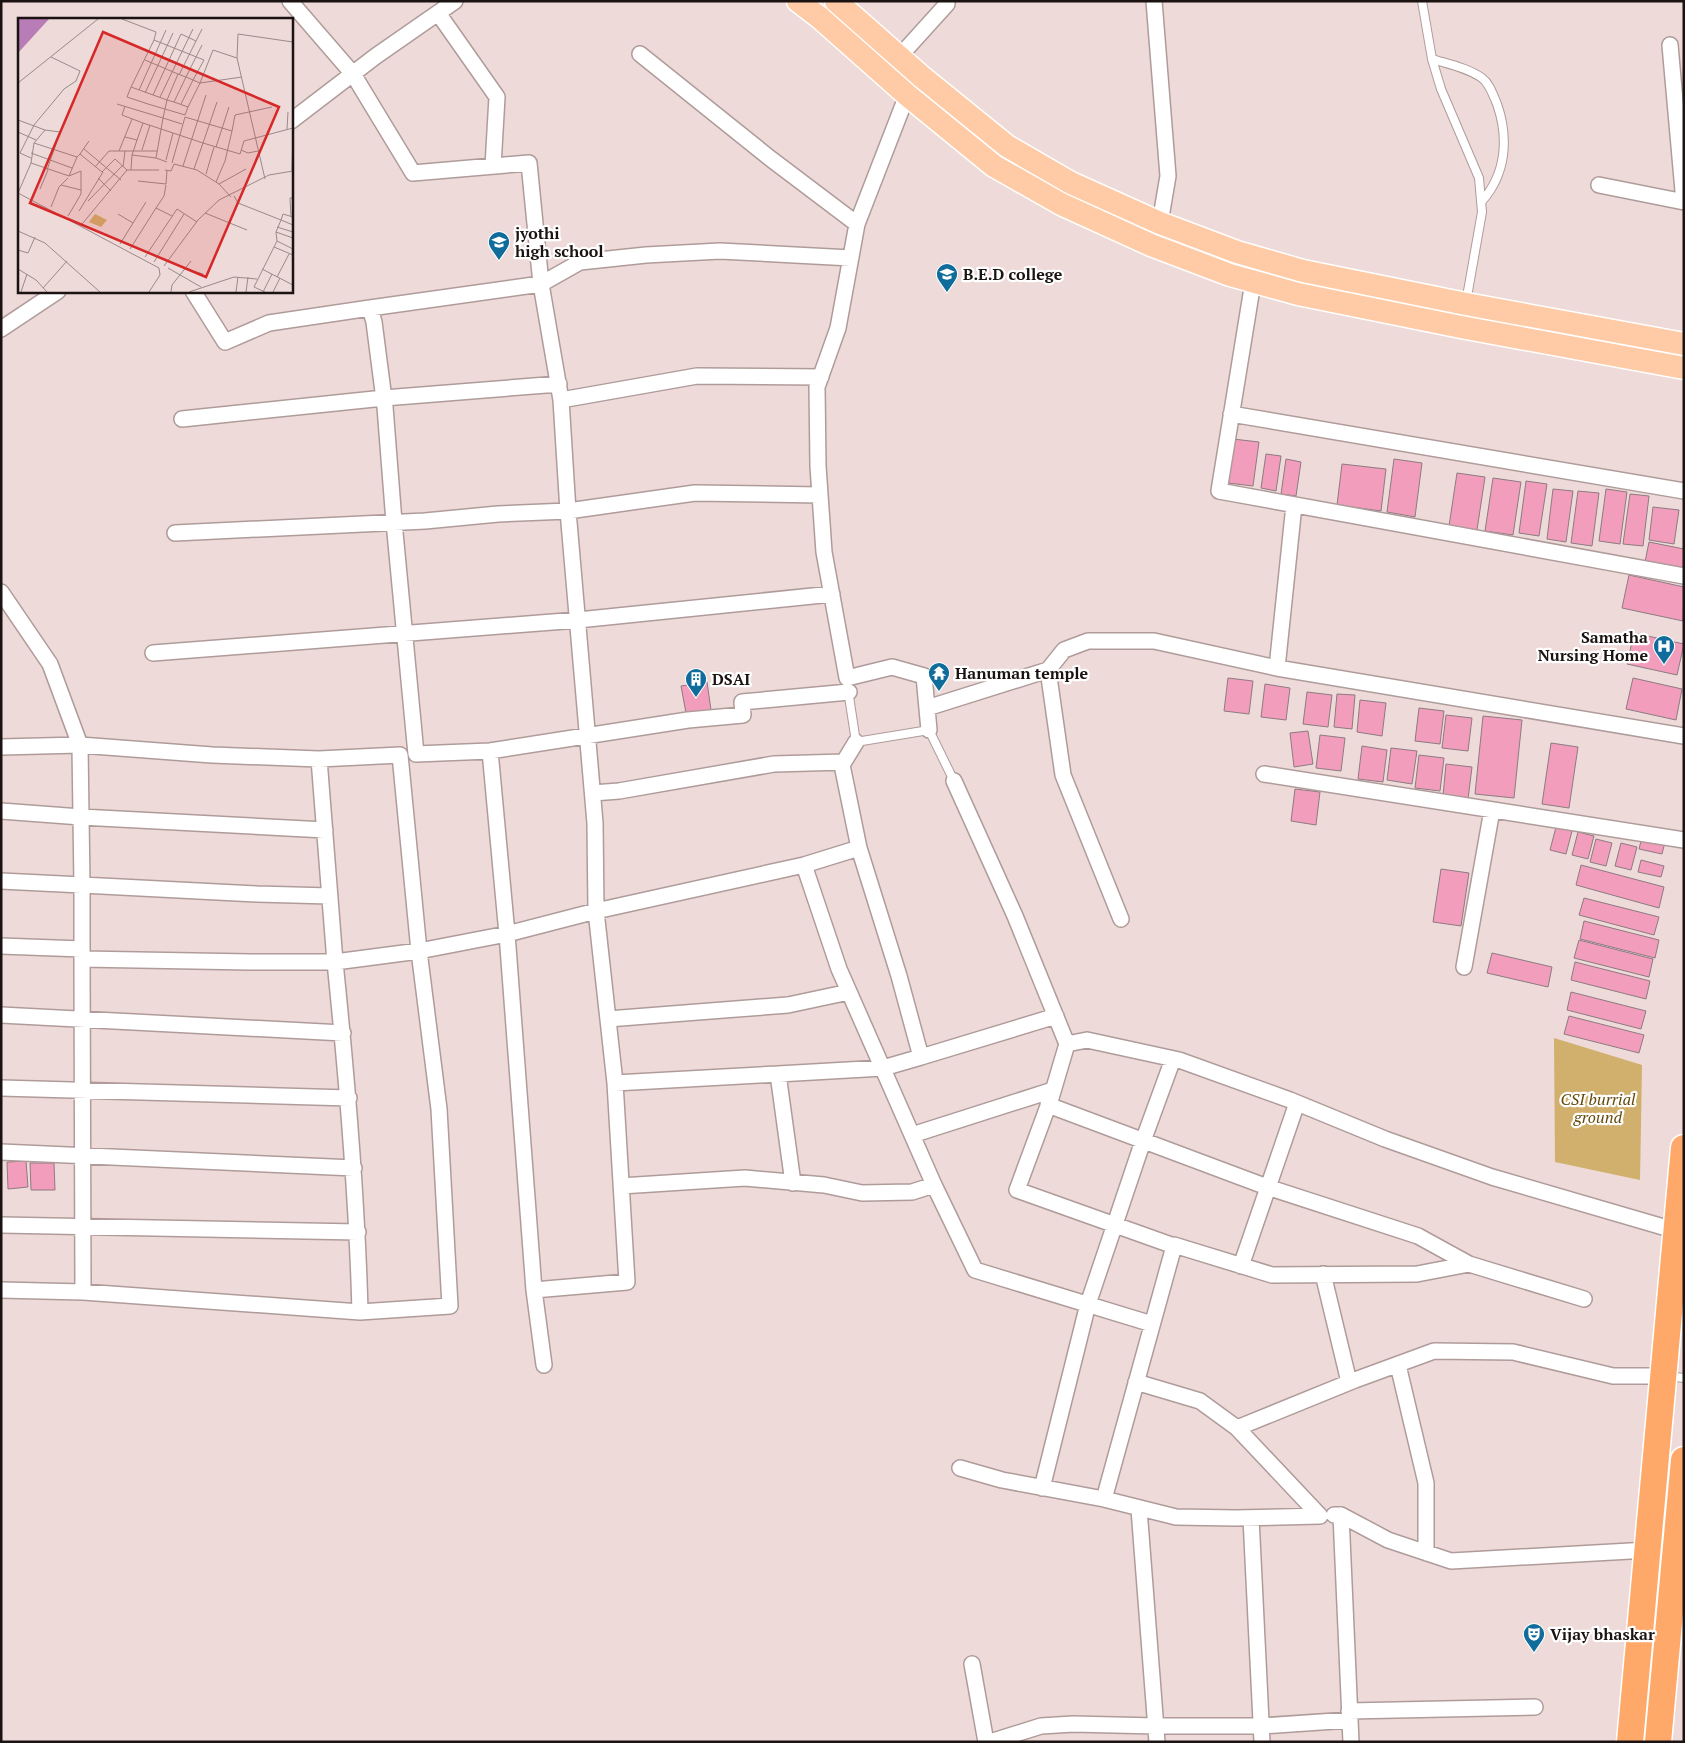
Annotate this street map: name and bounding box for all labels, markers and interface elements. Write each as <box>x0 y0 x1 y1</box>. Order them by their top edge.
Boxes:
inset map <box>18 18 292 292</box>
place label: jyothi high school <box>515 222 604 262</box>
school or university icon: jyothi high school <box>487 230 511 261</box>
school or university icon: B.E.D college <box>935 262 959 293</box>
place label: B.E.D college <box>963 263 1063 285</box>
place label: Samatha Nursing Home <box>1538 626 1648 666</box>
hospital icon: Samatha Nursing Home <box>1652 634 1676 665</box>
temple icon: Hanuman temple <box>927 661 951 692</box>
place label: Hanuman temple <box>955 662 1089 684</box>
building icon: DSAI <box>684 667 708 698</box>
place label: DSAI <box>712 668 750 690</box>
park label: CSI burrial ground <box>1561 1088 1636 1128</box>
theatre icon: Vijay bhaskar <box>1522 1622 1546 1653</box>
place label: Vijay bhaskar <box>1550 1623 1655 1645</box>

